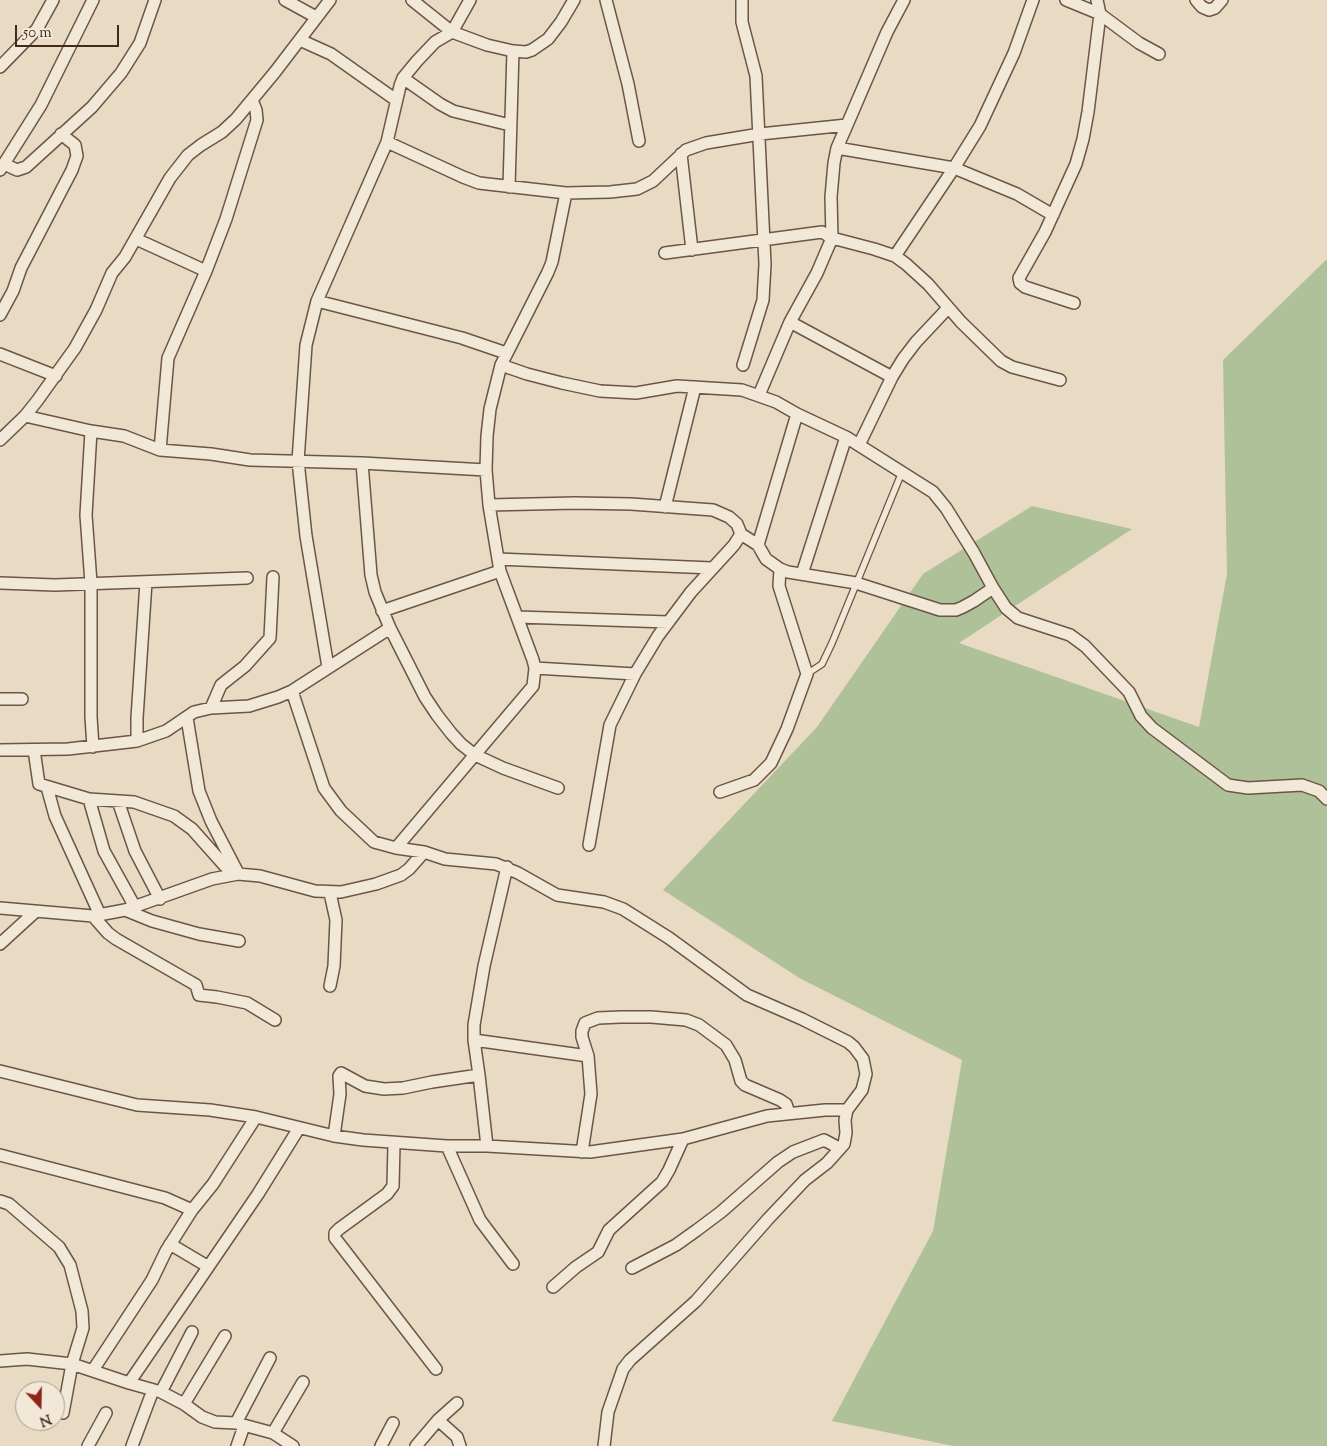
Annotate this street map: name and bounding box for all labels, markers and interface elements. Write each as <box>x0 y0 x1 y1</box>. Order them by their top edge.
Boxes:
scale bar <box>18 15 121 47</box>
text: 50 m <box>23 23 52 44</box>
north arrow <box>15 1381 65 1431</box>
text: N <box>36 1408 54 1430</box>

